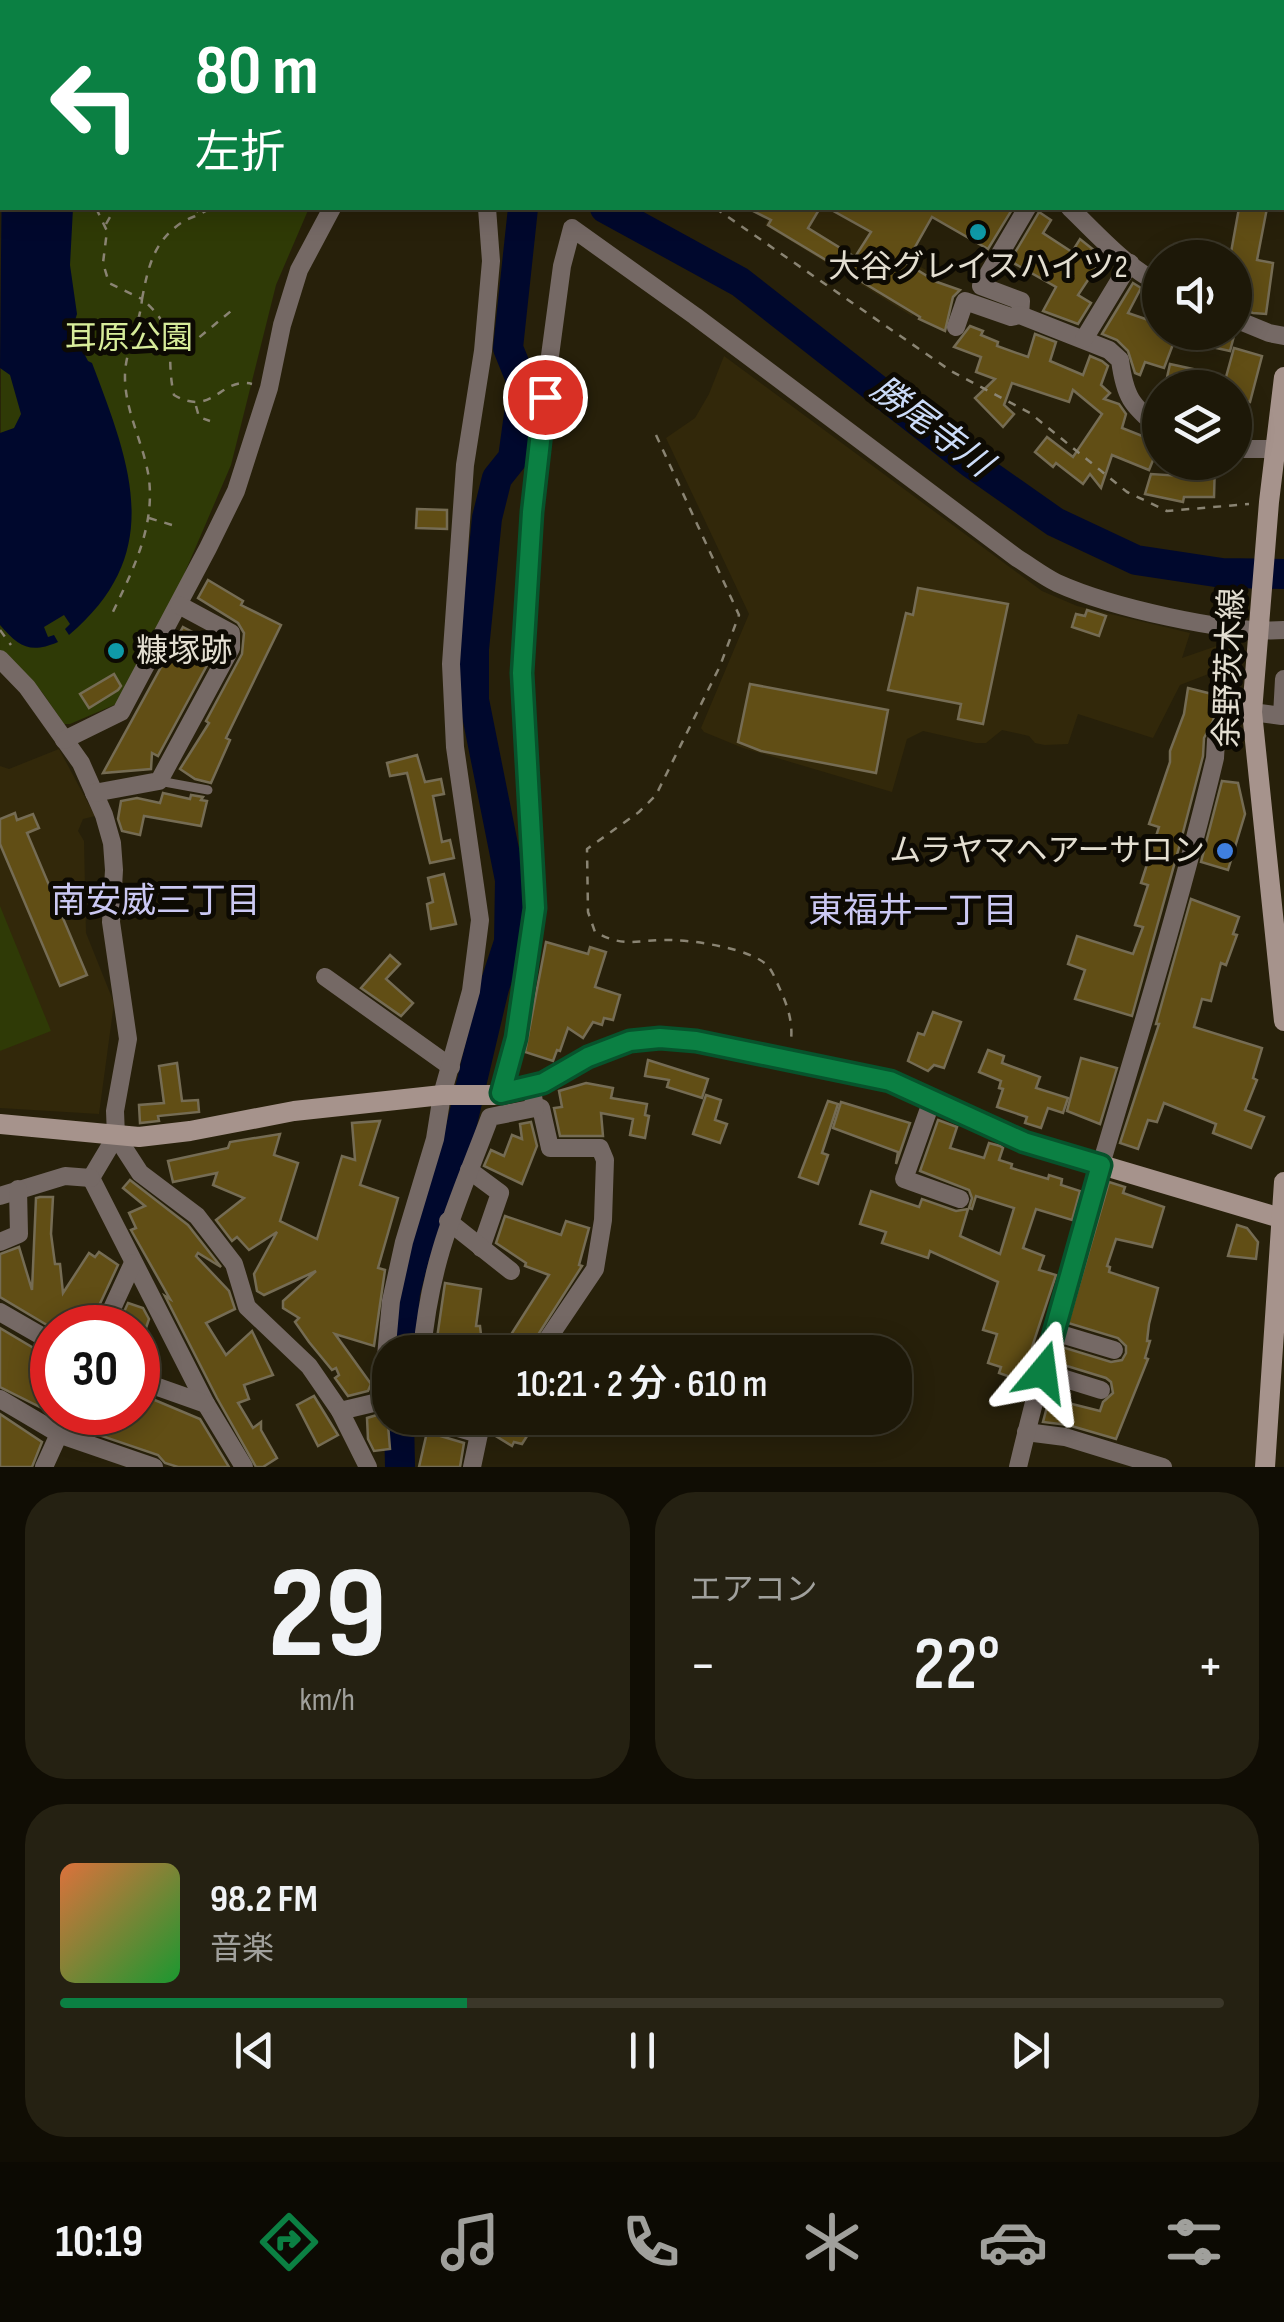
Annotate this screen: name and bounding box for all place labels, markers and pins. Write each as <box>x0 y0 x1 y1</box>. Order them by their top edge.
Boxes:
marker: 大谷グレイスハイツ2 <box>967 221 989 243</box>
place label: 大谷グレイスハイツ2 <box>828 248 1128 287</box>
pin <box>503 355 588 440</box>
place label: 糠塚跡 <box>136 632 232 671</box>
marker: 糠塚跡 <box>105 640 127 662</box>
place label: ムラヤマヘアーサロン <box>889 832 1205 871</box>
marker: ムラヤマヘアーサロン <box>1214 840 1236 862</box>

